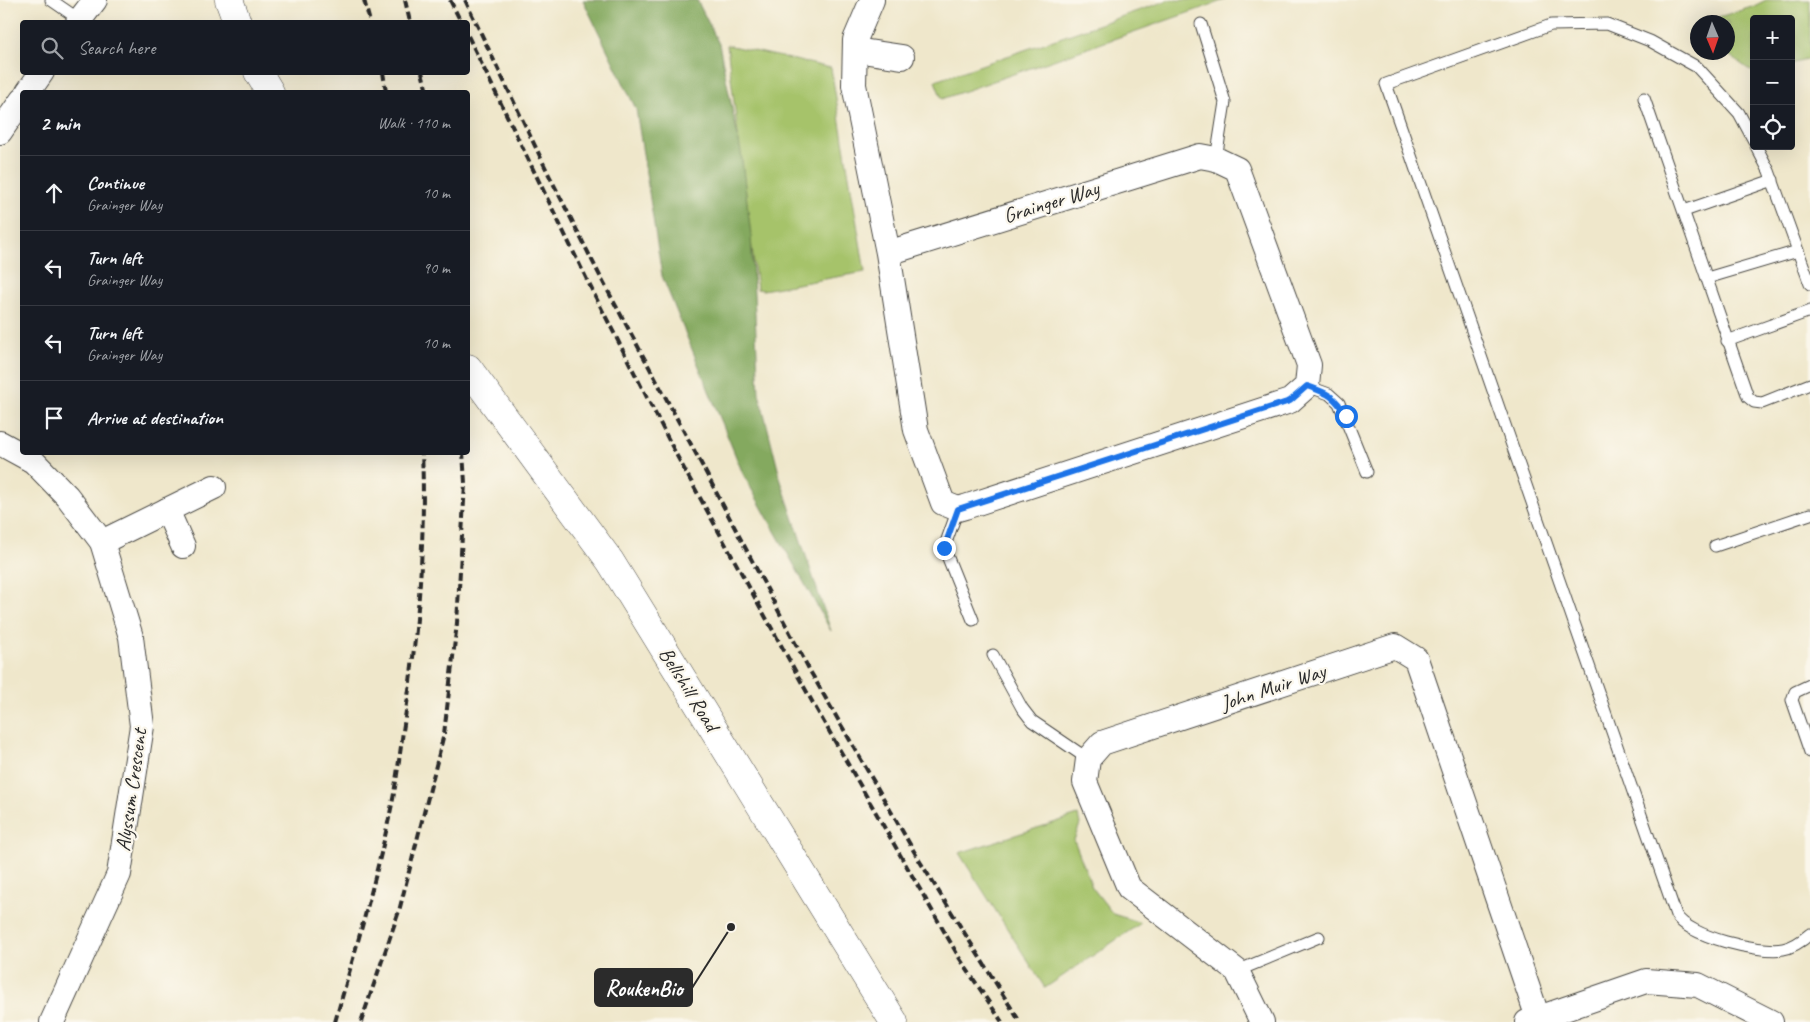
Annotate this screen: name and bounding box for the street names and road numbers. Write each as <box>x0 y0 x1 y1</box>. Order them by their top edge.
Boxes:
street label: Grainger Way <box>1000 175 1104 229</box>
street label: Bellshill Road <box>653 642 727 739</box>
street label: John Muir Way <box>1216 657 1330 716</box>
street label: Alyssum Crescent <box>110 725 153 853</box>

